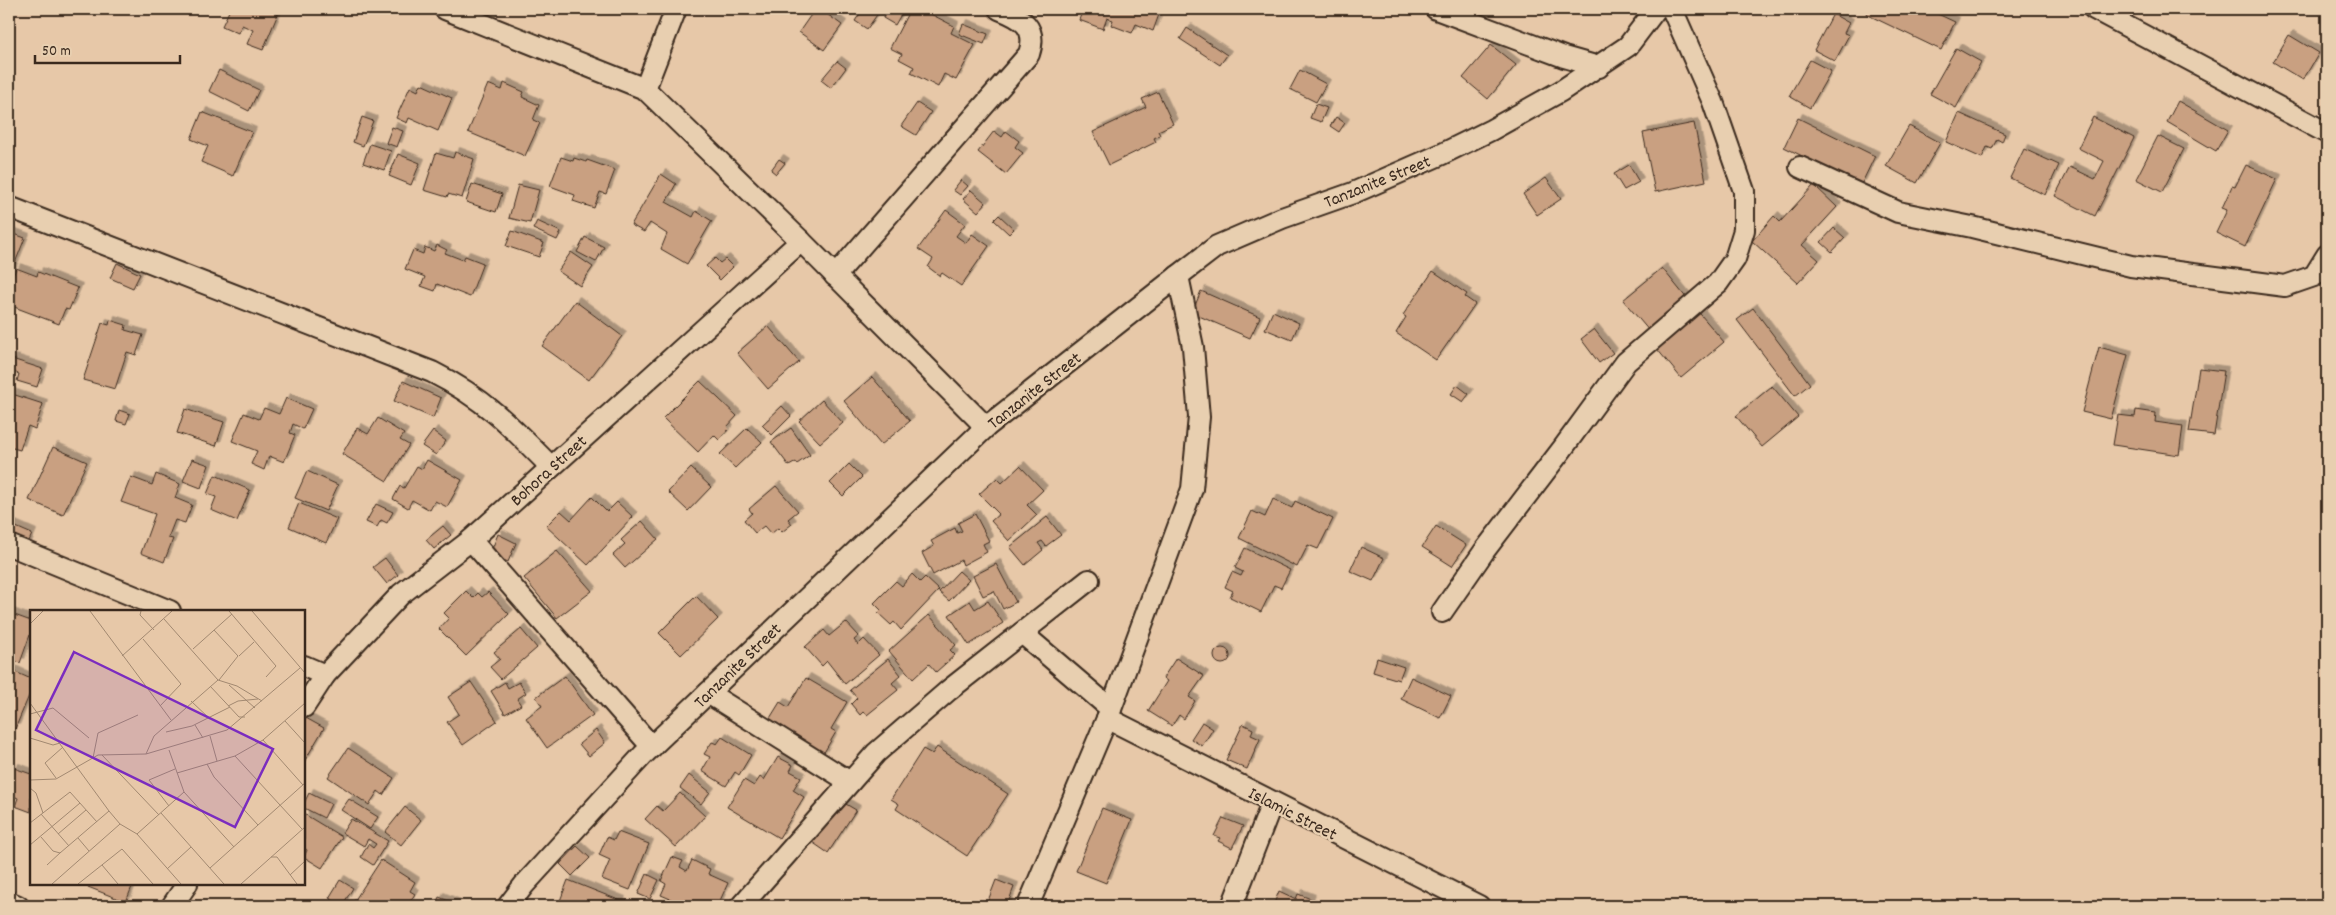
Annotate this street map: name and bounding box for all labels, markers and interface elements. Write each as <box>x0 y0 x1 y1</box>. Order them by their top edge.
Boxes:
scale bar <box>35 32 180 64</box>
text: 50 m <box>42 41 71 63</box>
street label: Tanzanite Street <box>1321 150 1435 216</box>
street label: Tanzanite Street <box>983 347 1088 437</box>
street label: Bohora Street <box>506 430 594 513</box>
inset map <box>30 610 305 885</box>
street label: Tanzanite Street <box>689 618 788 715</box>
street label: Islamic Street <box>1243 782 1341 848</box>

